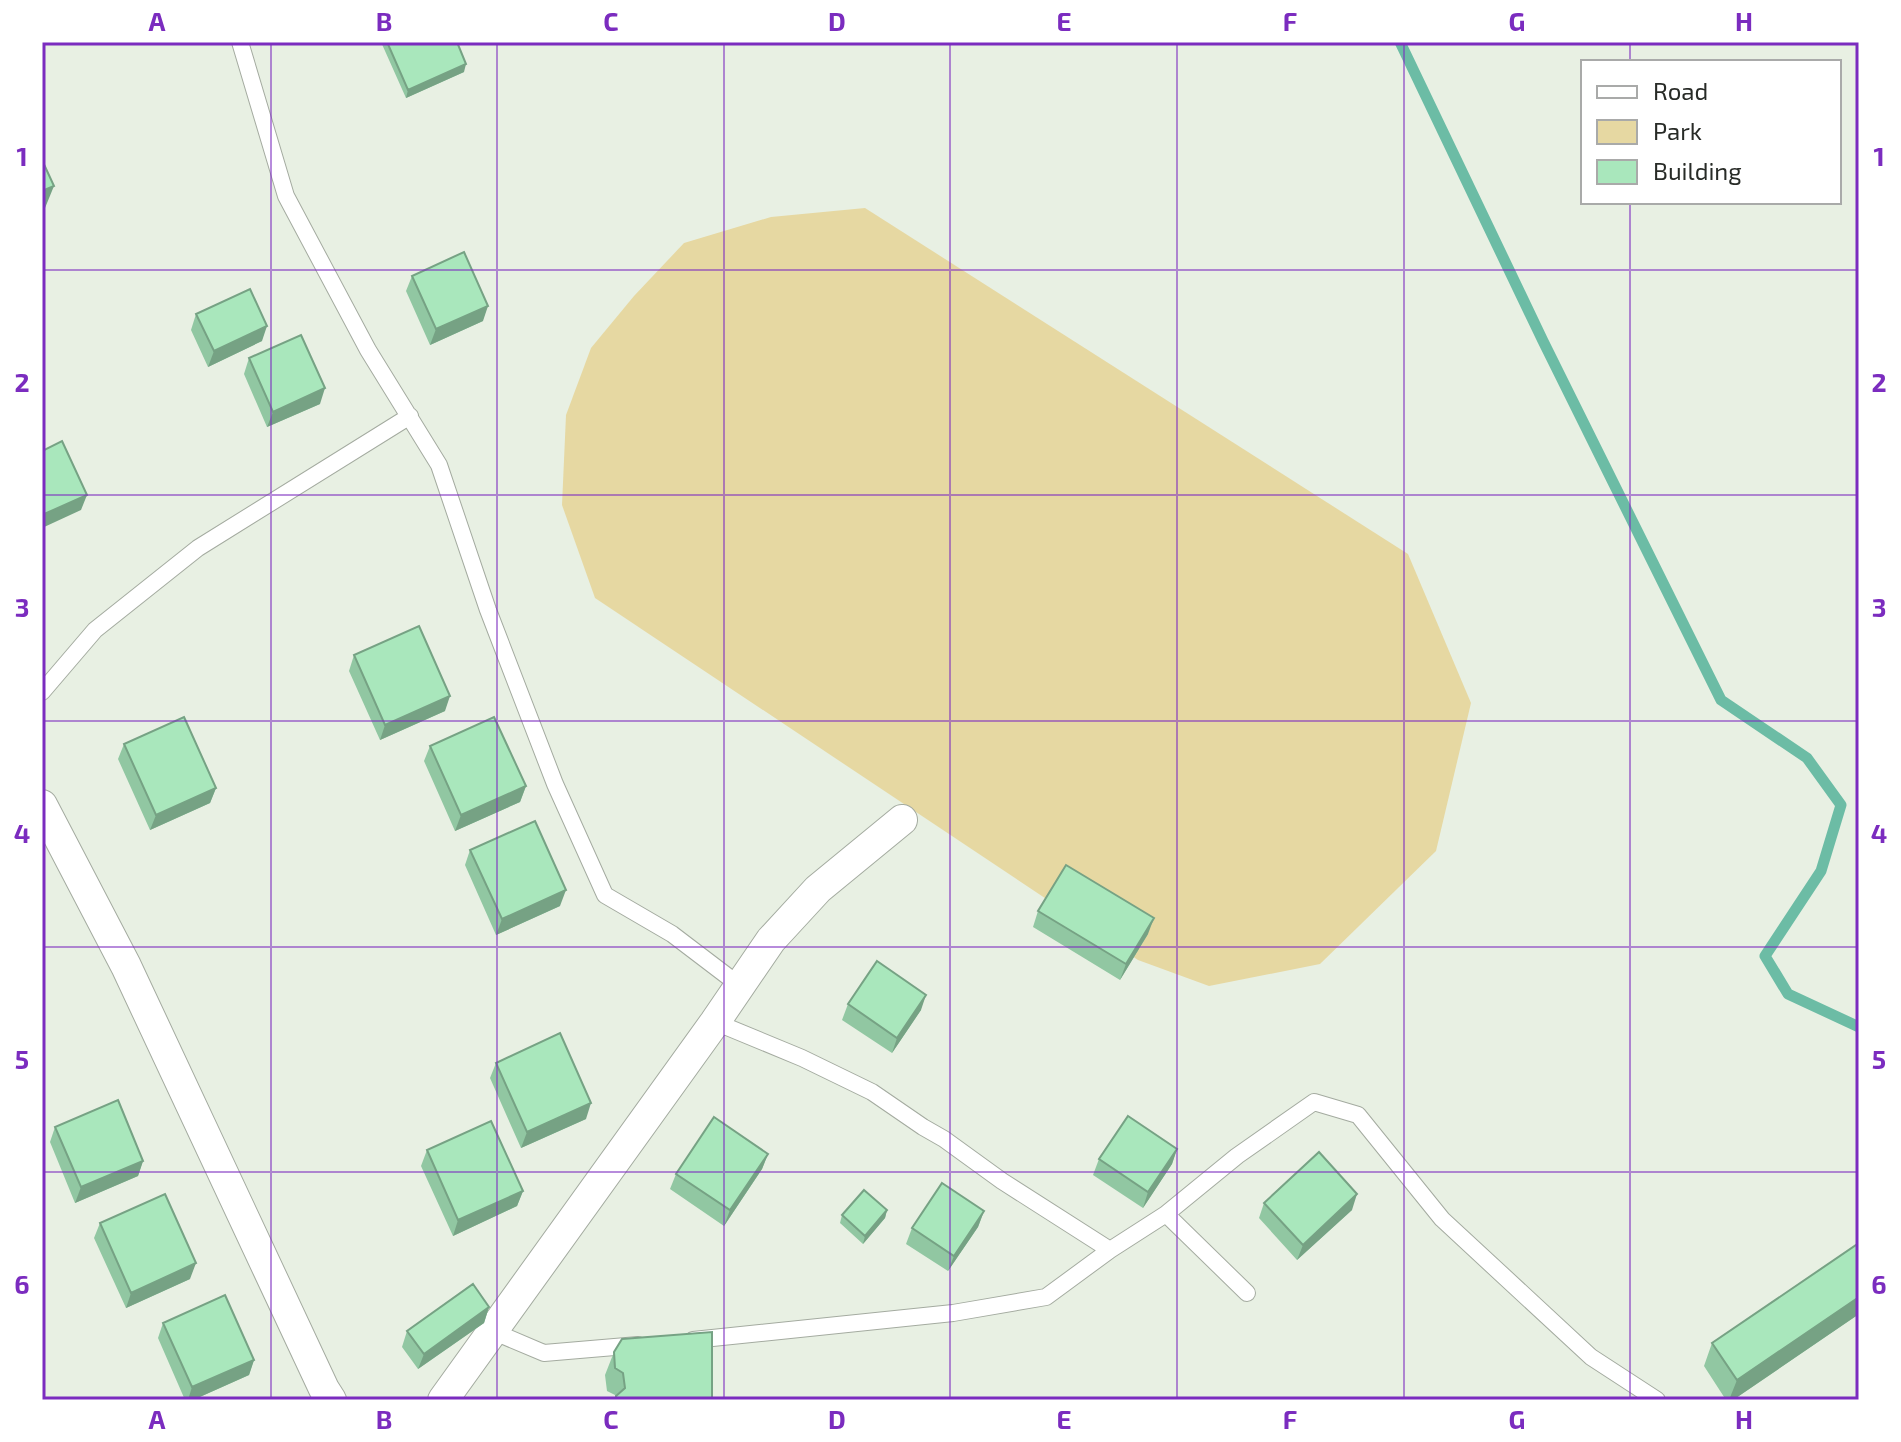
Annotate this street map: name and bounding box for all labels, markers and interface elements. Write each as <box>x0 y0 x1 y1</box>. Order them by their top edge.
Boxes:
text: A <box>149 5 166 36</box>
text: B <box>376 5 392 36</box>
text: C <box>603 5 619 36</box>
text: D <box>828 5 846 36</box>
text: E <box>1056 5 1072 36</box>
text: F <box>1283 5 1297 36</box>
text: G <box>1509 5 1525 36</box>
text: H <box>1735 5 1753 36</box>
legend <box>1581 60 1841 204</box>
text: Road <box>1653 76 1708 105</box>
text: Park <box>1653 116 1702 145</box>
text: 1 <box>16 140 28 171</box>
text: 1 <box>1873 140 1885 171</box>
text: Building <box>1653 156 1742 185</box>
text: 2 <box>14 366 30 397</box>
text: 2 <box>1871 366 1887 397</box>
text: 3 <box>15 591 29 622</box>
text: 3 <box>1872 591 1886 622</box>
text: 4 <box>14 817 30 848</box>
text: 4 <box>1871 817 1887 848</box>
text: 5 <box>15 1043 29 1074</box>
text: 5 <box>1872 1043 1886 1074</box>
text: 6 <box>14 1268 30 1299</box>
text: 6 <box>1871 1268 1887 1299</box>
text: A <box>149 1403 166 1434</box>
text: B <box>376 1403 392 1434</box>
text: C <box>603 1403 619 1434</box>
text: D <box>828 1403 846 1434</box>
text: E <box>1056 1403 1072 1434</box>
text: F <box>1283 1403 1297 1434</box>
text: G <box>1509 1403 1525 1434</box>
text: H <box>1735 1403 1753 1434</box>

